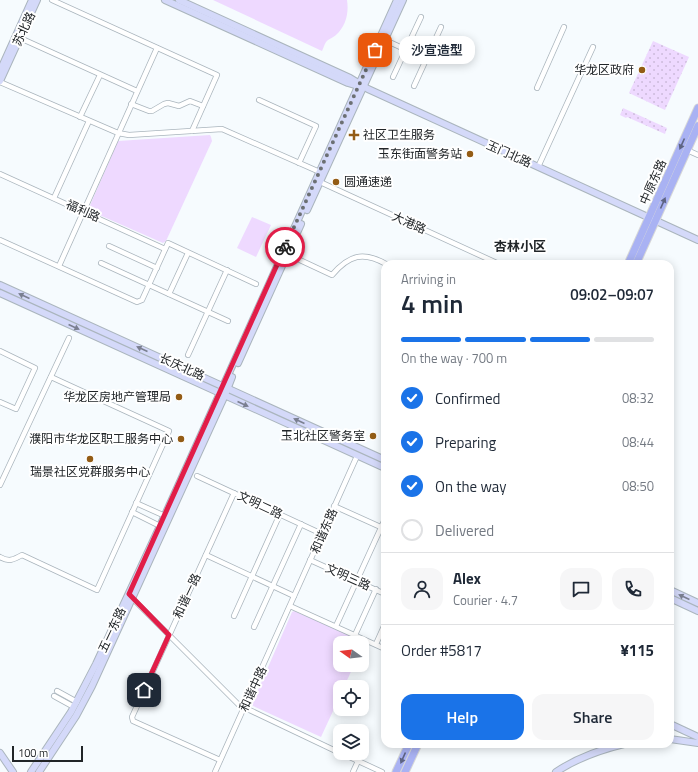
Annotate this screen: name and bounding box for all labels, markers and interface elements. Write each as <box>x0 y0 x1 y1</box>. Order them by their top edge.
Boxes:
street label: 苏北路 <box>7 8 40 49</box>
pin <box>358 33 392 67</box>
callout: 沙宣造型 <box>399 36 475 64</box>
icon: bag <box>364 39 386 61</box>
text: 沙宣造型 <box>411 40 463 60</box>
place label: 华龙区政府 <box>574 60 634 79</box>
marker: 华龙区政府 <box>637 65 647 75</box>
place label: 社区卫生服务 <box>363 125 435 144</box>
marker: 社区卫生服务 <box>348 129 360 141</box>
street label: 玉门北路 <box>483 135 535 172</box>
one-way arrow <box>679 138 685 149</box>
place label: 玉东街面警务站 <box>378 144 462 163</box>
marker: 玉东街面警务站 <box>465 149 475 159</box>
street label: 中原东路 <box>634 156 671 208</box>
place label: 圆通速递 <box>344 172 392 191</box>
marker: 圆通速递 <box>331 177 341 187</box>
street label: 福利路 <box>63 195 104 227</box>
one-way arrow <box>660 197 666 209</box>
street label: 大港路 <box>389 207 430 239</box>
courier <box>265 227 305 267</box>
icon: bike <box>274 236 296 258</box>
district label: 杏林小区 <box>494 236 546 256</box>
text: Arriving in <box>401 269 456 289</box>
text: 09:02–09:07 <box>570 283 654 306</box>
text: 4 min <box>401 284 464 323</box>
one-way arrow <box>17 292 29 298</box>
one-way arrow <box>68 324 80 330</box>
one-way arrow <box>136 346 148 353</box>
street label: 长庆北路 <box>156 348 208 385</box>
text: On the way · 700 m <box>401 348 507 368</box>
place label: 华龙区房地产管理局 <box>63 387 171 406</box>
icon: check <box>401 387 423 409</box>
text: Confirmed <box>435 387 500 410</box>
text: 08:32 <box>622 388 654 408</box>
marker: 华龙区房地产管理局 <box>174 392 184 402</box>
one-way arrow <box>237 401 249 407</box>
one-way arrow <box>293 418 304 424</box>
place label: 玉北社区警务室 <box>281 426 365 445</box>
place label: 濮阳市华龙区职工服务中心 <box>29 429 173 448</box>
marker: 玉北社区警务室 <box>368 431 378 441</box>
icon: check <box>401 431 423 453</box>
text: Preparing <box>435 431 496 454</box>
text: 08:44 <box>622 432 654 452</box>
marker: 濮阳市华龙区职工服务中心 <box>176 434 186 444</box>
marker: 瑞景社区党群服务中心 <box>85 454 95 464</box>
place label: 瑞景社区党群服务中心 <box>30 462 150 481</box>
icon: check <box>401 475 423 497</box>
text: On the way <box>435 475 507 498</box>
text: 08:50 <box>622 476 654 496</box>
street label: 文明二路 <box>234 486 286 523</box>
street label: 和谐东路 <box>305 505 342 557</box>
text: Delivered <box>435 519 494 542</box>
street label: 文明三路 <box>322 558 374 595</box>
text: Alex <box>453 567 481 590</box>
button: person <box>401 568 443 610</box>
button: chat <box>560 568 602 610</box>
button: phone <box>612 568 654 610</box>
street label: 和谐一路 <box>168 570 205 622</box>
text: Courier · 4.7 <box>453 590 518 610</box>
one-way arrow <box>678 594 690 600</box>
street label: 五一东路 <box>93 604 130 656</box>
north arrow <box>333 636 369 672</box>
map controls <box>333 636 369 760</box>
text: Order #5817 <box>401 639 482 662</box>
text: ¥115 <box>620 639 654 662</box>
street label: 和谐中路 <box>234 663 271 715</box>
pin <box>127 673 161 707</box>
icon: home <box>133 679 155 701</box>
button: locate <box>333 680 369 716</box>
button: Help <box>401 694 524 740</box>
button: Share <box>532 694 654 740</box>
button: layers <box>333 724 369 760</box>
scale bar <box>12 744 83 763</box>
text: 100 m <box>18 745 48 761</box>
one-way arrow <box>400 752 406 764</box>

